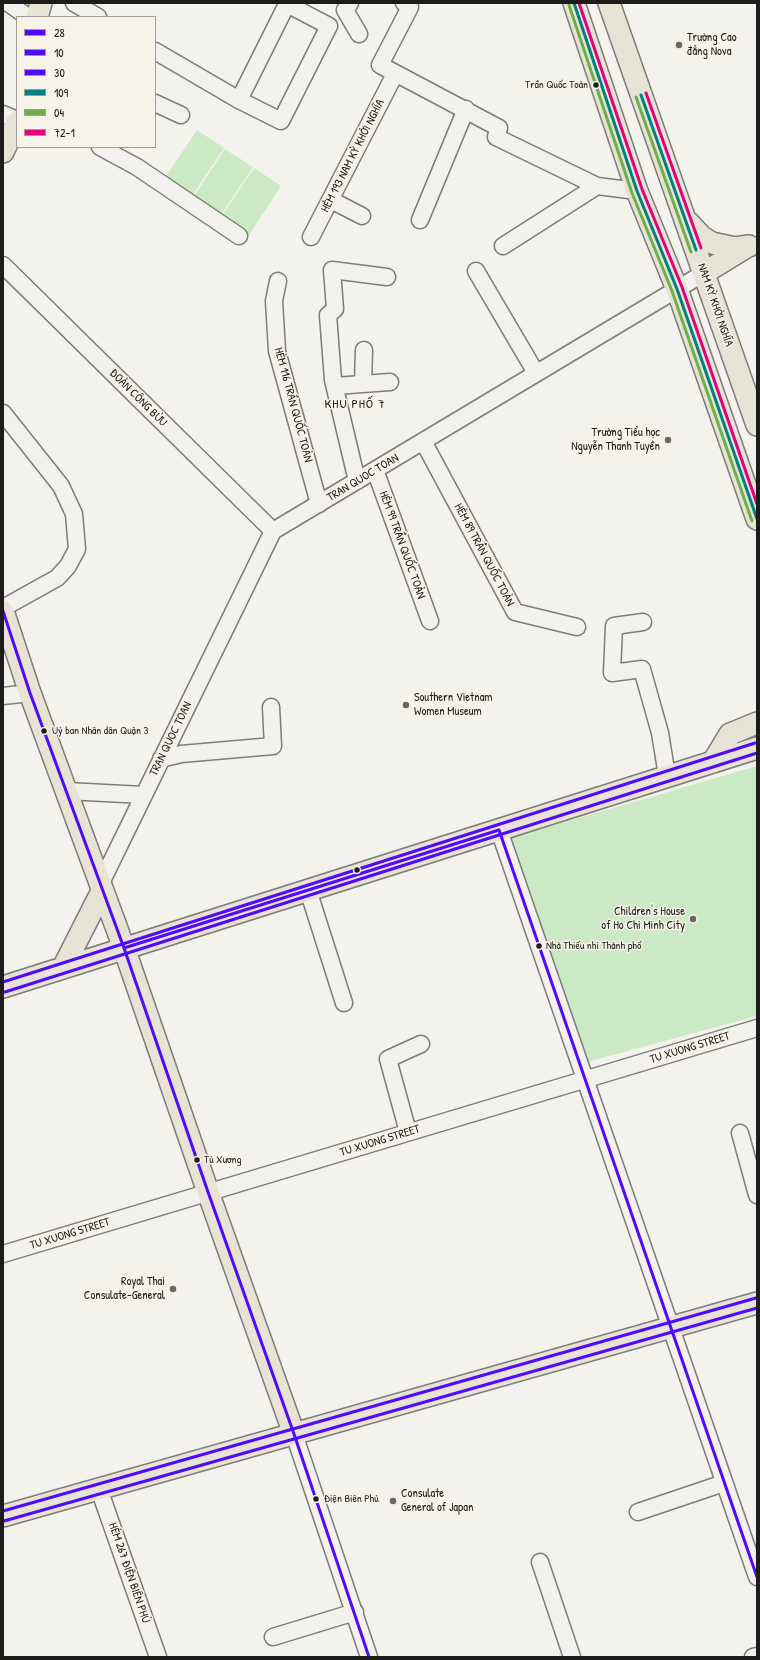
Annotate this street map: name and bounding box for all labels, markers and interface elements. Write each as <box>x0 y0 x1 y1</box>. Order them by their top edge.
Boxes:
legend <box>16 16 156 148</box>
text: 28 <box>54 24 65 41</box>
place label: Trường Cao đẳng Nova <box>687 31 737 59</box>
marker: Trường Cao đẳng Nova <box>674 40 684 50</box>
text: 10 <box>54 44 64 61</box>
text: 30 <box>54 64 65 81</box>
place label: Trần Quốc Toản <box>525 78 588 92</box>
marker: Trần Quốc Toản <box>591 80 601 90</box>
text: 109 <box>54 84 68 101</box>
street label: HẺM 193 NAM KỲ KHỞI NGHĨA <box>318 97 388 215</box>
text: 04 <box>54 104 64 121</box>
text: 72-1 <box>54 124 75 141</box>
street label: NAM KỲ KHỞI NGHĨA <box>694 261 736 349</box>
street label: HẺM 116 TRẦN QUỐC TOẢN <box>271 346 315 464</box>
street label: ĐOÀN CÔNG BỬU <box>106 366 170 430</box>
district label: KHU PHỐ 7 <box>324 397 386 413</box>
place label: Trường Tiểu học Nguyễn Thanh Tuyền <box>571 426 660 454</box>
marker: Trường Tiểu học Nguyễn Thanh Tuyền <box>663 435 673 445</box>
street label: TRAN QUOC TOAN <box>325 451 401 505</box>
street label: HẺM 99 TRẦN QUỐC TOẢN <box>376 489 428 601</box>
street label: HẺM 89 TRẦN QUỐC TOẢN <box>451 501 517 609</box>
place label: Southern Vietnam Women Museum <box>414 691 493 719</box>
street label: TRAN QUOC TOAN <box>147 699 195 779</box>
marker: Southern Vietnam Women Museum <box>401 700 411 710</box>
place label: Uỷ ban Nhân dân Quận 3 <box>52 724 148 738</box>
marker: Uỷ ban Nhân dân Quận 3 <box>39 726 49 736</box>
unlabelled marker <box>352 865 362 875</box>
place label: Children's House of Ho Chi Minh City <box>601 905 685 933</box>
marker: Children's House of Ho Chi Minh City <box>688 914 698 924</box>
place label: Nhà Thiếu nhi Thành phố <box>546 939 641 953</box>
marker: Nhà Thiếu nhi Thành phố <box>534 941 544 951</box>
street label: TU XUONG STREET <box>648 1029 732 1067</box>
street label: TU XUONG STREET <box>338 1122 422 1160</box>
place label: Tú Xương <box>204 1153 241 1167</box>
marker: Tú Xương <box>192 1155 202 1165</box>
street label: TU XUONG STREET <box>28 1215 112 1253</box>
place label: Royal Thai Consulate-General <box>84 1275 165 1303</box>
marker: Royal Thai Consulate-General <box>168 1284 178 1294</box>
place label: Consulate General of Japan <box>401 1487 473 1515</box>
place label: Điện Biên Phủ <box>324 1492 379 1506</box>
marker: Điện Biên Phủ <box>311 1494 321 1504</box>
marker: Consulate General of Japan <box>388 1496 398 1506</box>
street label: HẺM 267 ĐIỆN BIÊN PHỦ <box>105 1521 153 1625</box>

